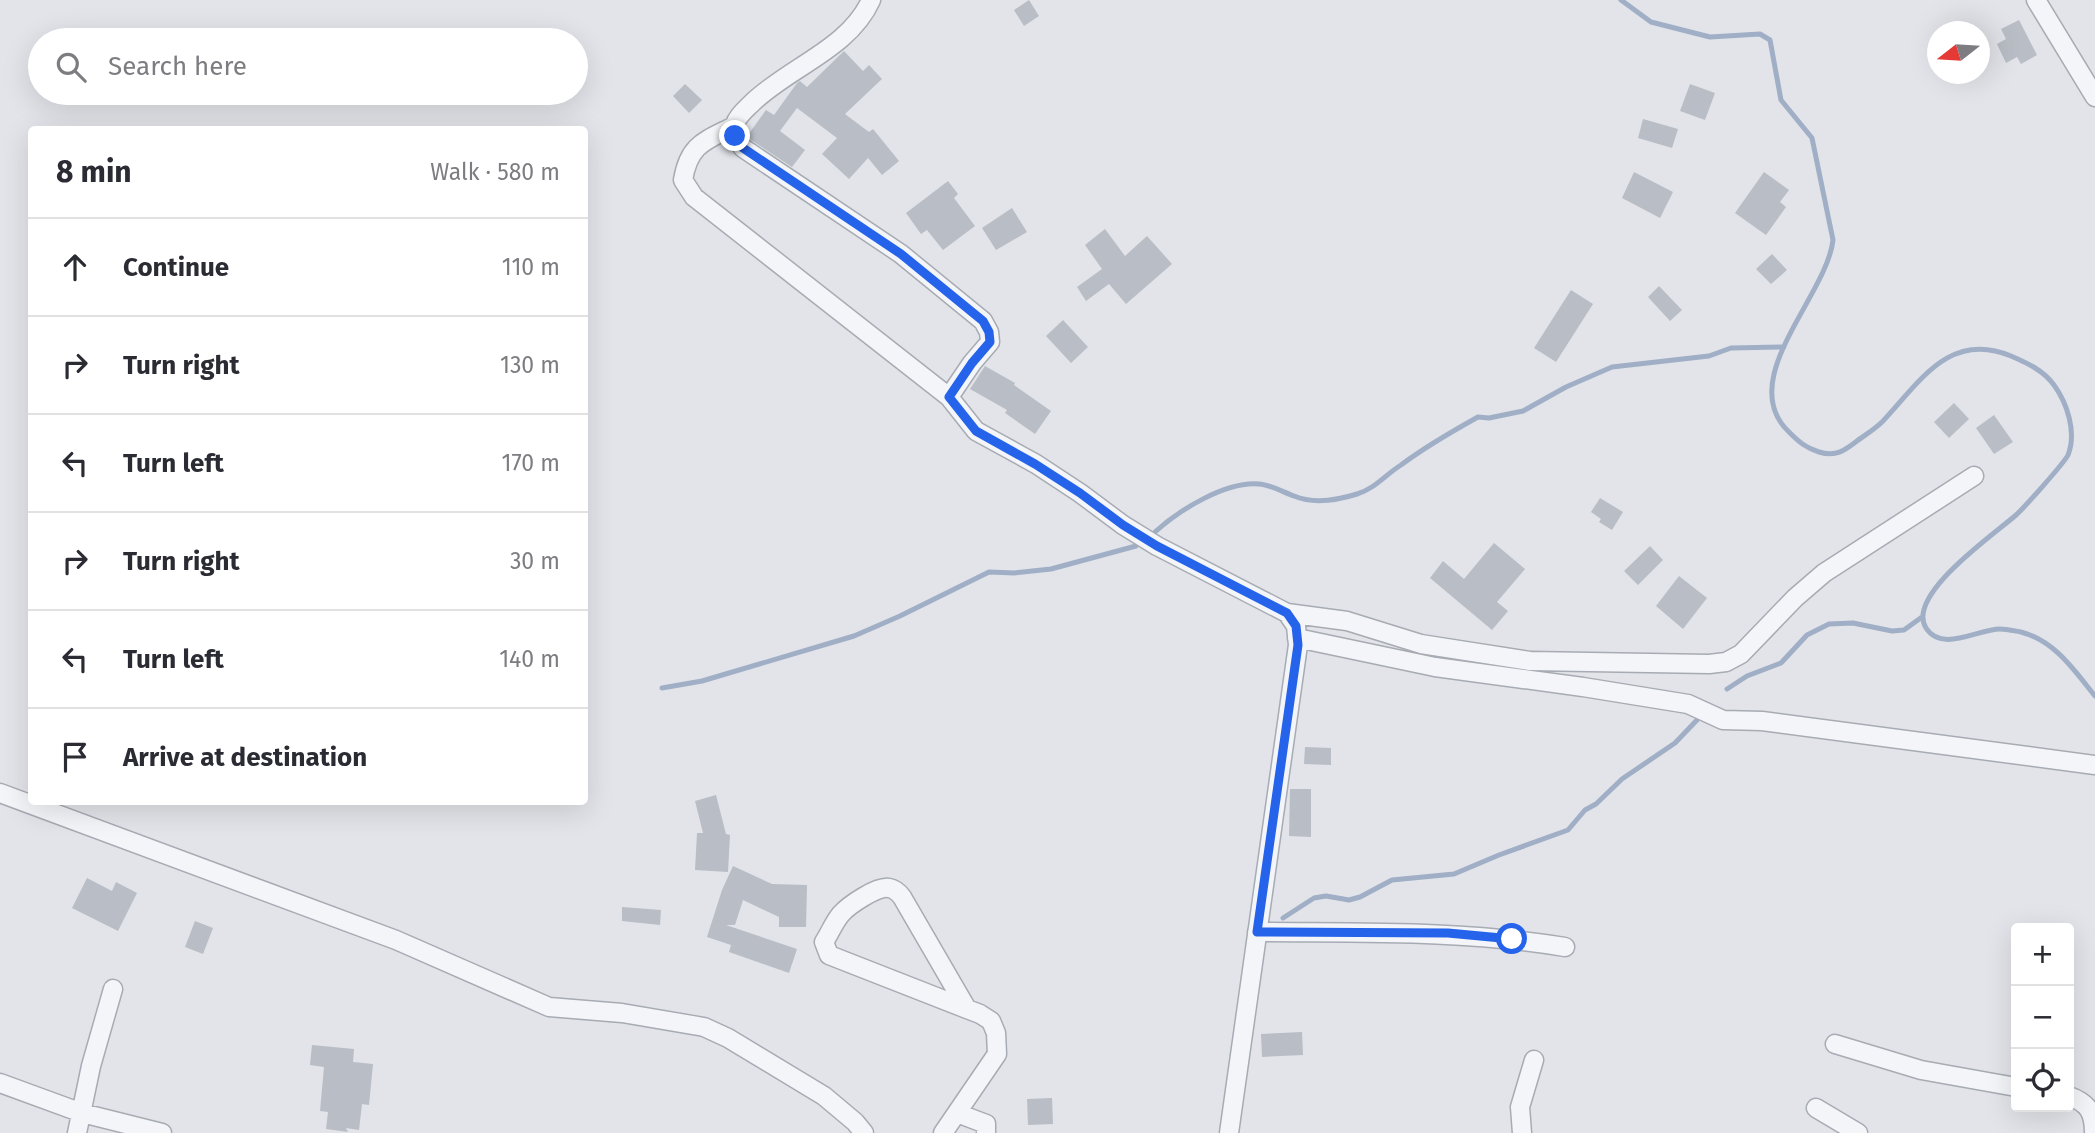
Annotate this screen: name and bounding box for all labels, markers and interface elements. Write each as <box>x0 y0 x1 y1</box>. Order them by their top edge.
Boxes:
north arrow <box>1927 21 1990 84</box>
search box <box>28 28 588 105</box>
icon: search <box>52 48 90 86</box>
text: Search here <box>108 51 247 82</box>
route end <box>719 120 750 151</box>
text: 8 min <box>56 154 132 190</box>
text: Walk · 580 m <box>430 158 560 186</box>
icon: ahead <box>56 248 94 286</box>
text: Continue <box>123 252 229 283</box>
text: 110 m <box>502 253 560 281</box>
icon: right <box>56 346 94 384</box>
text: Turn right <box>123 350 240 381</box>
text: 130 m <box>500 351 560 379</box>
icon: left <box>56 444 94 482</box>
text: Turn left <box>123 448 224 479</box>
text: 170 m <box>501 449 560 477</box>
icon: right <box>56 542 94 580</box>
text: Turn right <box>123 546 240 577</box>
text: 30 m <box>510 547 560 575</box>
icon: left <box>56 640 94 678</box>
text: Turn left <box>123 644 224 675</box>
text: 140 m <box>499 645 560 673</box>
icon: arrive <box>56 738 94 776</box>
text: Arrive at destination <box>123 742 367 773</box>
route start <box>1496 923 1527 954</box>
map controls <box>2011 923 2074 1112</box>
button: + <box>2011 923 2074 986</box>
button: − <box>2011 986 2074 1049</box>
button: locate <box>2011 1049 2074 1112</box>

